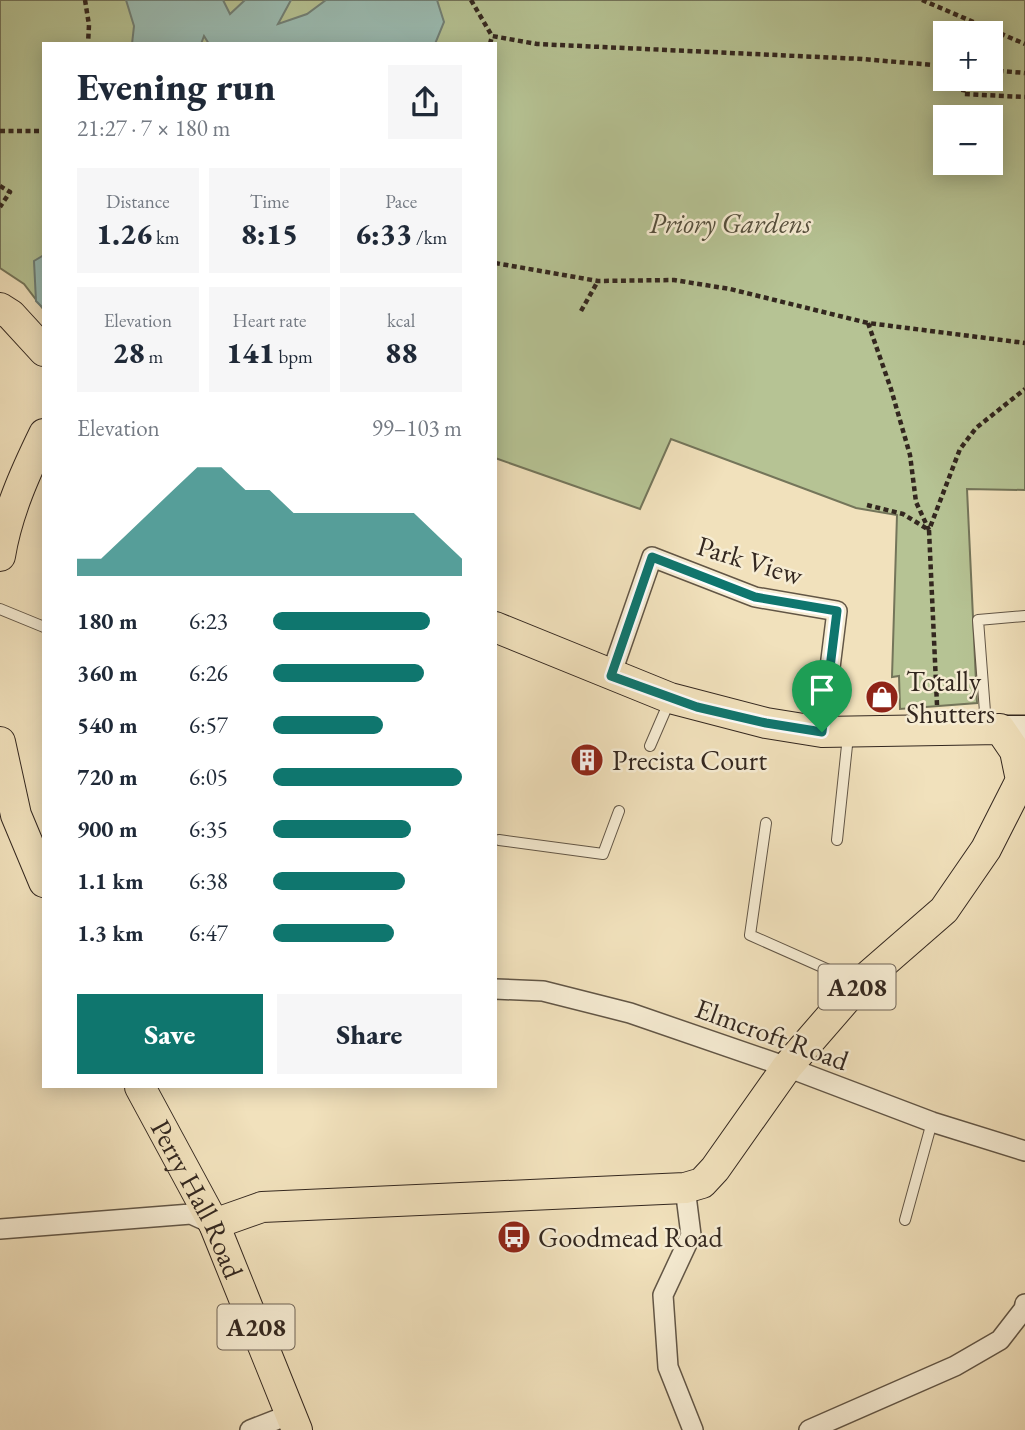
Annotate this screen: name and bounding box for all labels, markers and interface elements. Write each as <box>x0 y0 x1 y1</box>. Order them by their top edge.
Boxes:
map controls <box>933 21 1003 175</box>
button: + <box>933 21 1003 91</box>
text: Evening run <box>77 62 275 111</box>
button: share <box>388 65 462 139</box>
button: − <box>933 105 1003 175</box>
text: 21:27 · 7 × 180 m <box>77 113 230 143</box>
text: Distance <box>106 189 170 214</box>
text: Time <box>250 189 289 214</box>
text: Pace <box>385 189 417 214</box>
park label: Priory Gardens <box>649 205 811 241</box>
text: 1.26 <box>96 214 152 253</box>
text: 8:15 <box>241 214 298 253</box>
text: 6:33 <box>355 214 412 253</box>
text: km <box>152 225 180 250</box>
text: /km <box>412 225 447 250</box>
text: Elevation <box>104 308 172 333</box>
text: Heart rate <box>233 308 306 333</box>
text: kcal <box>387 308 415 333</box>
text: 28 <box>112 333 145 372</box>
text: 141 <box>226 333 275 372</box>
text: 88 <box>385 333 417 372</box>
text: m <box>145 344 163 369</box>
text: bpm <box>275 344 313 369</box>
text: Elevation <box>77 413 160 443</box>
text: 99–103 m <box>372 413 462 443</box>
street label: Park View <box>693 527 808 593</box>
text: 180 m <box>77 606 138 636</box>
text: 6:23 <box>189 606 228 636</box>
text: 360 m <box>77 658 138 688</box>
text: 6:26 <box>189 658 228 688</box>
pin <box>792 660 852 732</box>
place label: Totally Shutters <box>906 663 995 731</box>
icon: arrive <box>803 671 841 709</box>
shop icon: Totally Shutters <box>863 678 901 716</box>
text: 540 m <box>77 710 138 740</box>
text: 6:57 <box>189 710 228 740</box>
building icon: Precista Court <box>568 741 606 779</box>
place label: Precista Court <box>612 742 767 778</box>
text: 720 m <box>77 762 138 792</box>
text: 6:05 <box>189 762 228 792</box>
text: 900 m <box>77 814 138 844</box>
text: 6:35 <box>189 814 228 844</box>
text: 1.1 km <box>77 866 144 896</box>
text: 6:38 <box>189 866 228 896</box>
text: 1.3 km <box>77 918 144 948</box>
text: 6:47 <box>189 918 228 948</box>
road number: A208 <box>818 964 896 1010</box>
street label: Elmcroft Road <box>690 990 854 1079</box>
button: Save <box>77 994 263 1074</box>
button: Share <box>277 994 462 1074</box>
street label: Perry Hall Road <box>143 1113 252 1284</box>
bus stop icon: Goodmead Road <box>495 1218 533 1256</box>
place label: Goodmead Road <box>538 1219 723 1255</box>
road number: A208 <box>218 1304 294 1350</box>

